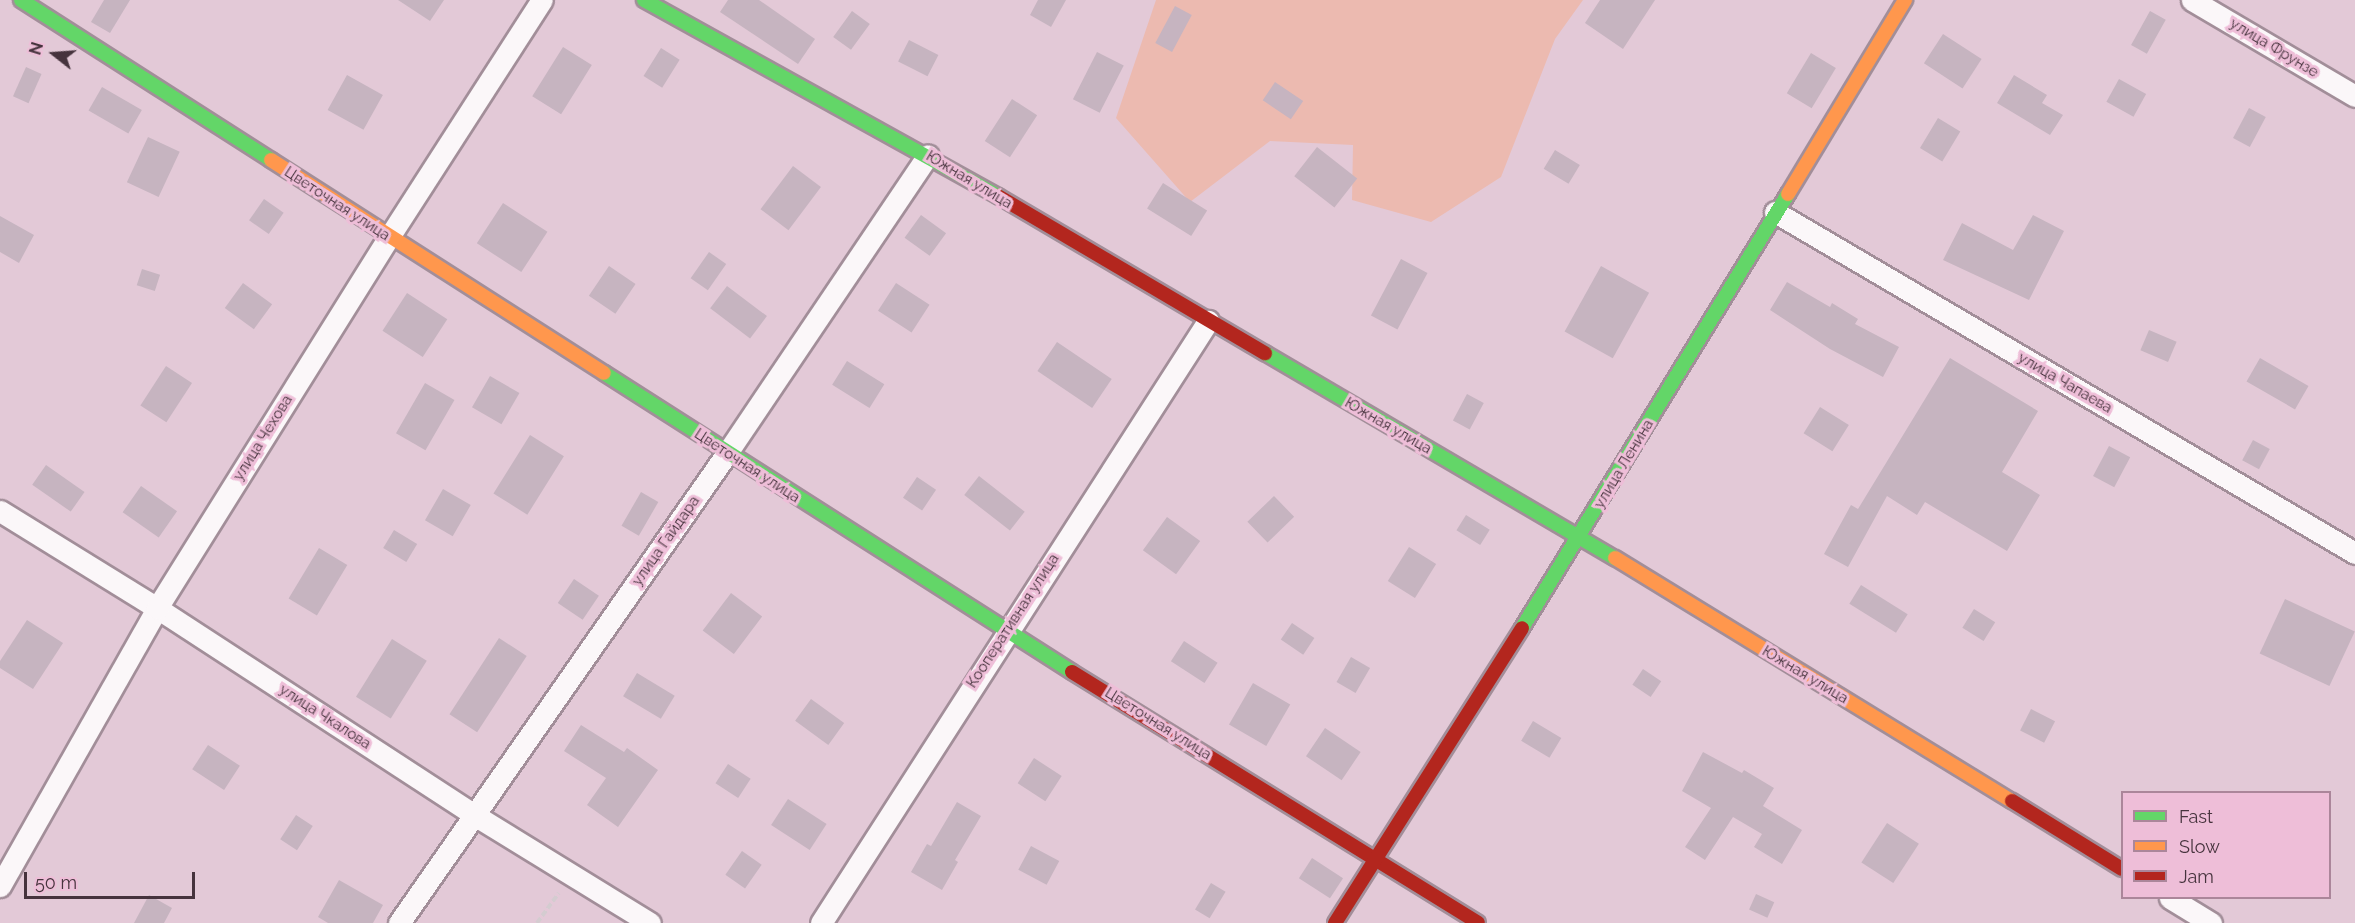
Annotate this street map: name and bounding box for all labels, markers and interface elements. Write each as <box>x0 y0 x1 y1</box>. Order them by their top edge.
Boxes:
street label: улица Фрунзе <box>2227 15 2321 81</box>
north arrow <box>24 24 84 84</box>
text: N <box>25 40 47 57</box>
street label: Южная улица <box>923 147 1015 213</box>
street label: Цветочная улица <box>281 163 393 245</box>
street label: улица Чапаева <box>2015 349 2115 417</box>
street label: улица Чехова <box>230 392 296 484</box>
street label: Южная улица <box>1341 394 1435 458</box>
street label: улица Ленина <box>1590 416 1658 512</box>
street label: Цветочная улица <box>691 425 803 507</box>
street label: улица Гайдара <box>628 493 704 589</box>
street label: Кооперативная улица <box>963 550 1063 692</box>
street label: Южная улица <box>1759 642 1851 708</box>
street label: улица Чкалова <box>276 681 374 753</box>
street label: Цветочная улица <box>1101 684 1215 764</box>
legend <box>2121 791 2331 899</box>
text: Fast <box>2179 806 2213 827</box>
text: Slow <box>2179 836 2220 857</box>
scale bar <box>27 860 198 898</box>
text: Jam <box>2179 866 2214 887</box>
text: 50 m <box>35 872 77 893</box>

